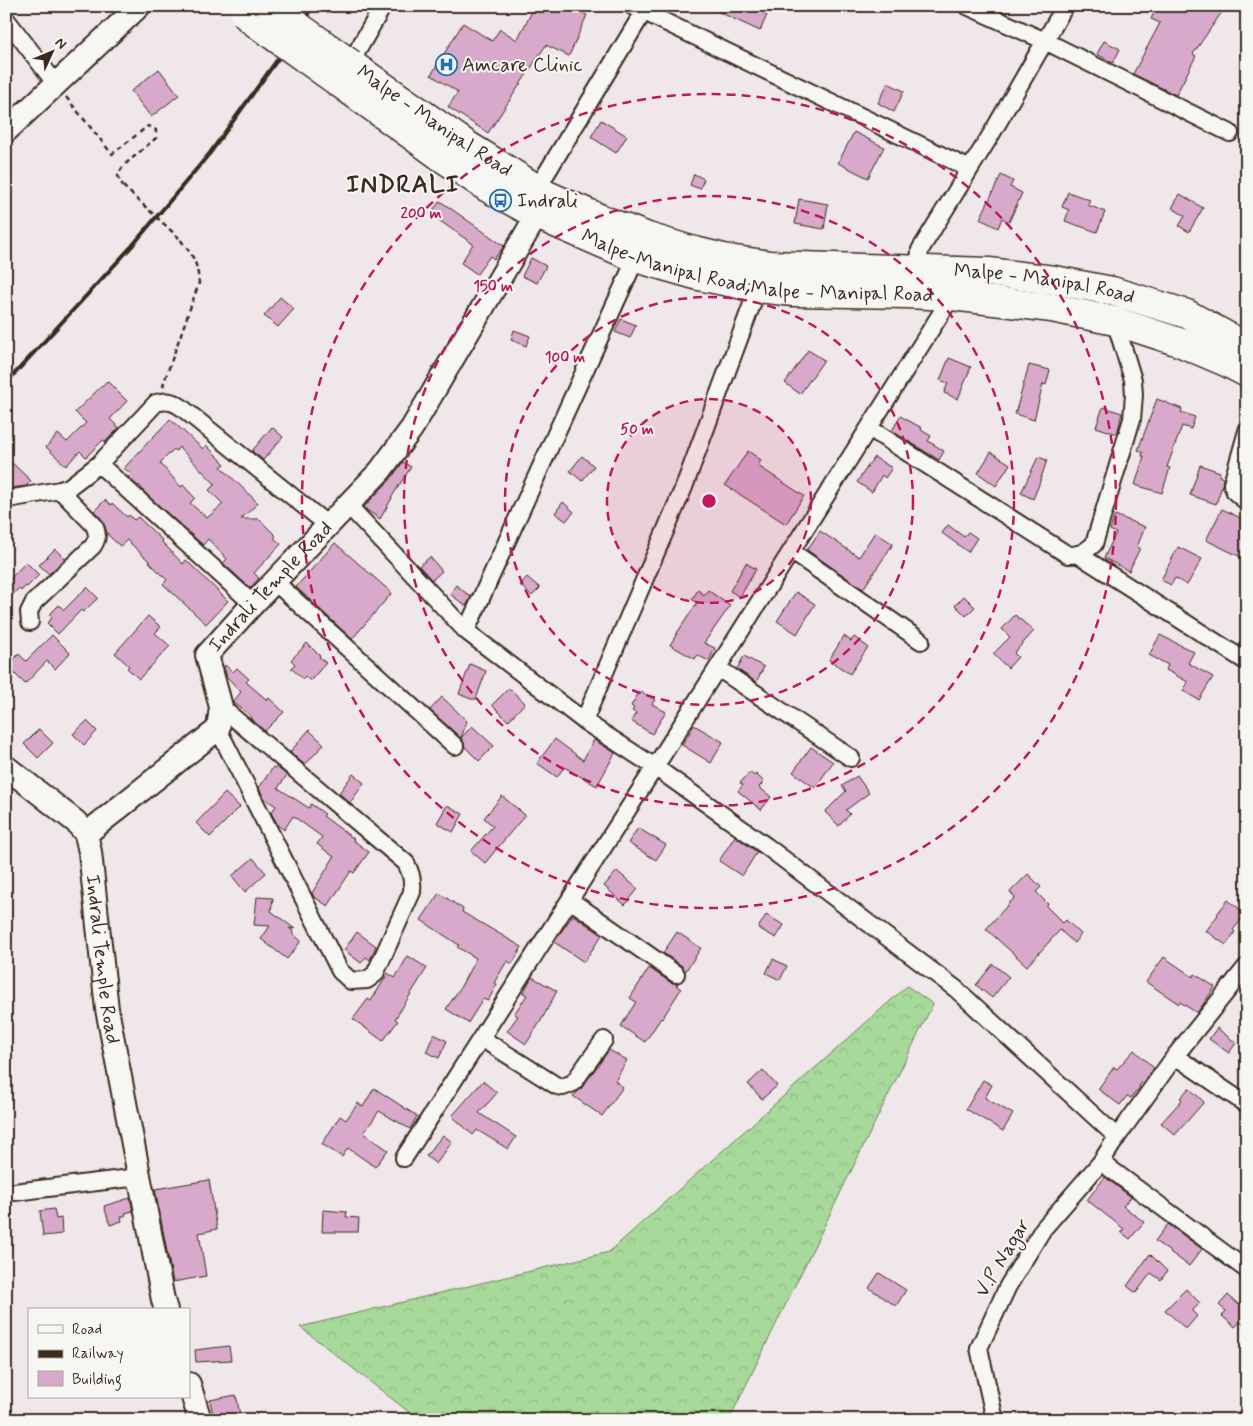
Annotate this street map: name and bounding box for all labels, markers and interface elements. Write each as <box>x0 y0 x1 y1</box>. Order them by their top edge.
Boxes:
north arrow <box>28 28 78 78</box>
text: N <box>51 34 70 53</box>
place label: Amcare Clinic <box>462 52 583 79</box>
hospital icon: Amcare Clinic <box>434 53 458 77</box>
street label: Malpe - Manipal Road <box>351 58 517 183</box>
district label: INDRALI <box>346 169 460 202</box>
place label: Indrali <box>517 188 578 215</box>
bus stop icon: Indrali <box>489 189 513 213</box>
text: 200 m <box>401 204 442 224</box>
street label: Malpe-Manipal Road;Malpe - Manipal Road <box>577 222 934 309</box>
street label: Malpe - Manipal Road <box>953 257 1138 311</box>
text: 150 m <box>473 277 513 297</box>
text: 100 m <box>545 348 585 368</box>
text: 50 m <box>620 420 654 440</box>
centre of rings <box>700 492 718 510</box>
street label: Indrali Temple Road <box>202 515 339 658</box>
street label: Indrali Temple Road <box>79 873 127 1046</box>
street label: V.P Nagar <box>969 1214 1038 1303</box>
legend <box>28 1308 190 1398</box>
text: Road <box>72 1320 102 1340</box>
text: Railway <box>72 1344 124 1364</box>
text: Building <box>72 1370 122 1391</box>

